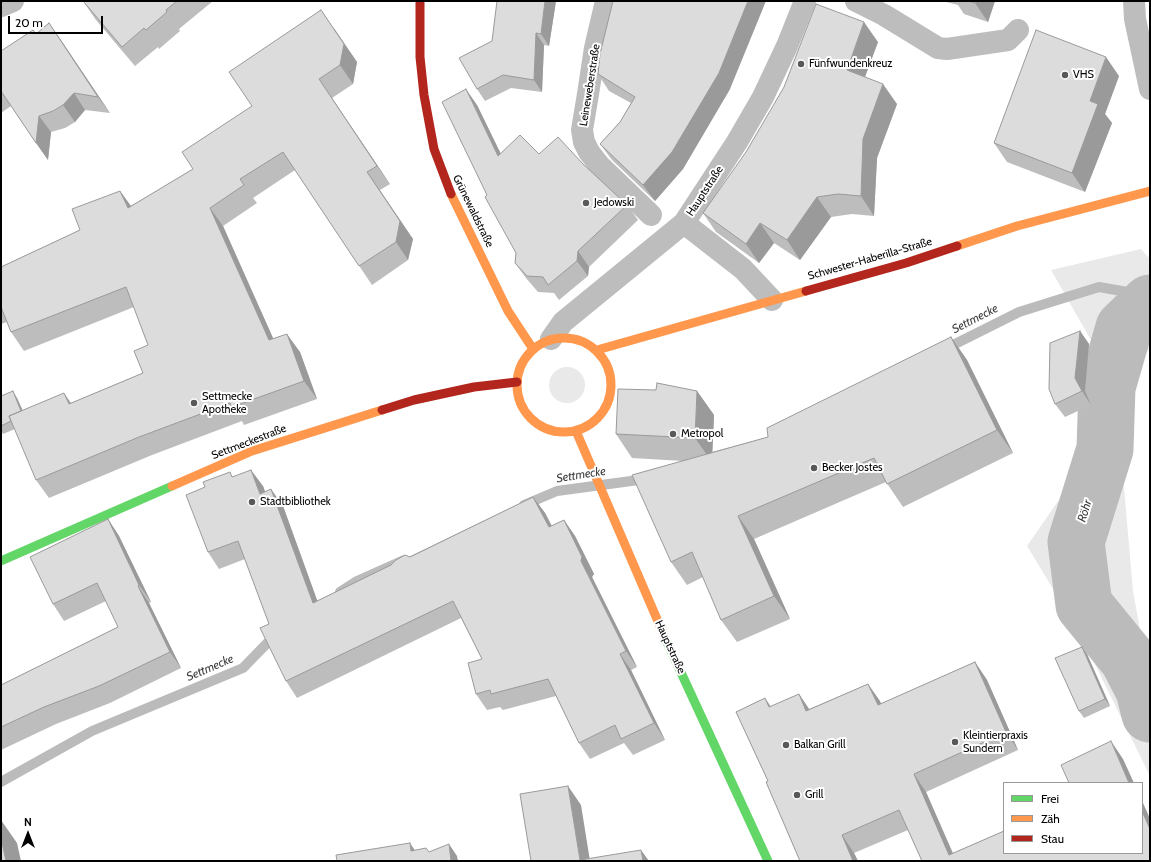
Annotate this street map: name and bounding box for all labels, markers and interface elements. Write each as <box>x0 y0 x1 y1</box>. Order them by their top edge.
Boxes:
scale bar <box>10 8 105 34</box>
text: 20 m <box>15 15 43 30</box>
street label: Leineweberstraße <box>577 43 603 127</box>
place label: Fünfwundenkreuz <box>809 57 892 71</box>
marker: Fünfwundenkreuz <box>796 59 806 69</box>
place label: VHS <box>1073 68 1094 82</box>
marker: VHS <box>1060 70 1070 80</box>
street label: Hauptstraße <box>684 163 726 219</box>
street label: Grünewaldstraße <box>450 173 496 249</box>
place label: Jedowski <box>594 196 634 210</box>
marker: Jedowski <box>581 198 591 208</box>
street label: Schwester-Haberilla-Straße <box>806 235 934 283</box>
water label: Settmecke <box>950 301 1000 337</box>
place label: Settmecke Apotheke <box>202 390 252 416</box>
marker: Settmecke Apotheke <box>189 398 199 408</box>
street label: Settmeckestraße <box>210 422 288 462</box>
place label: Metropol <box>681 427 723 441</box>
marker: Metropol <box>668 429 678 439</box>
place label: Becker Jostes <box>822 461 883 475</box>
marker: Becker Jostes <box>809 463 819 473</box>
water label: Settmecke <box>555 464 607 486</box>
place label: Stadtbibliothek <box>260 495 331 509</box>
marker: Stadtbibliothek <box>247 497 257 507</box>
water label: Röhr <box>1075 498 1095 524</box>
street label: Hauptstraße <box>652 618 688 676</box>
water label: Settmecke <box>184 652 236 684</box>
place label: Kleintierpraxis Sundern <box>963 729 1028 755</box>
marker: Kleintierpraxis Sundern <box>950 737 960 747</box>
place label: Balkan Grill <box>794 738 846 752</box>
marker: Balkan Grill <box>781 740 791 750</box>
legend <box>1003 782 1143 854</box>
place label: Grill <box>805 788 823 802</box>
marker: Grill <box>792 790 802 800</box>
text: Frei <box>1041 791 1059 806</box>
text: Zäh <box>1041 811 1060 826</box>
north arrow <box>8 814 48 854</box>
text: N <box>24 815 32 829</box>
text: Stau <box>1041 831 1064 846</box>

